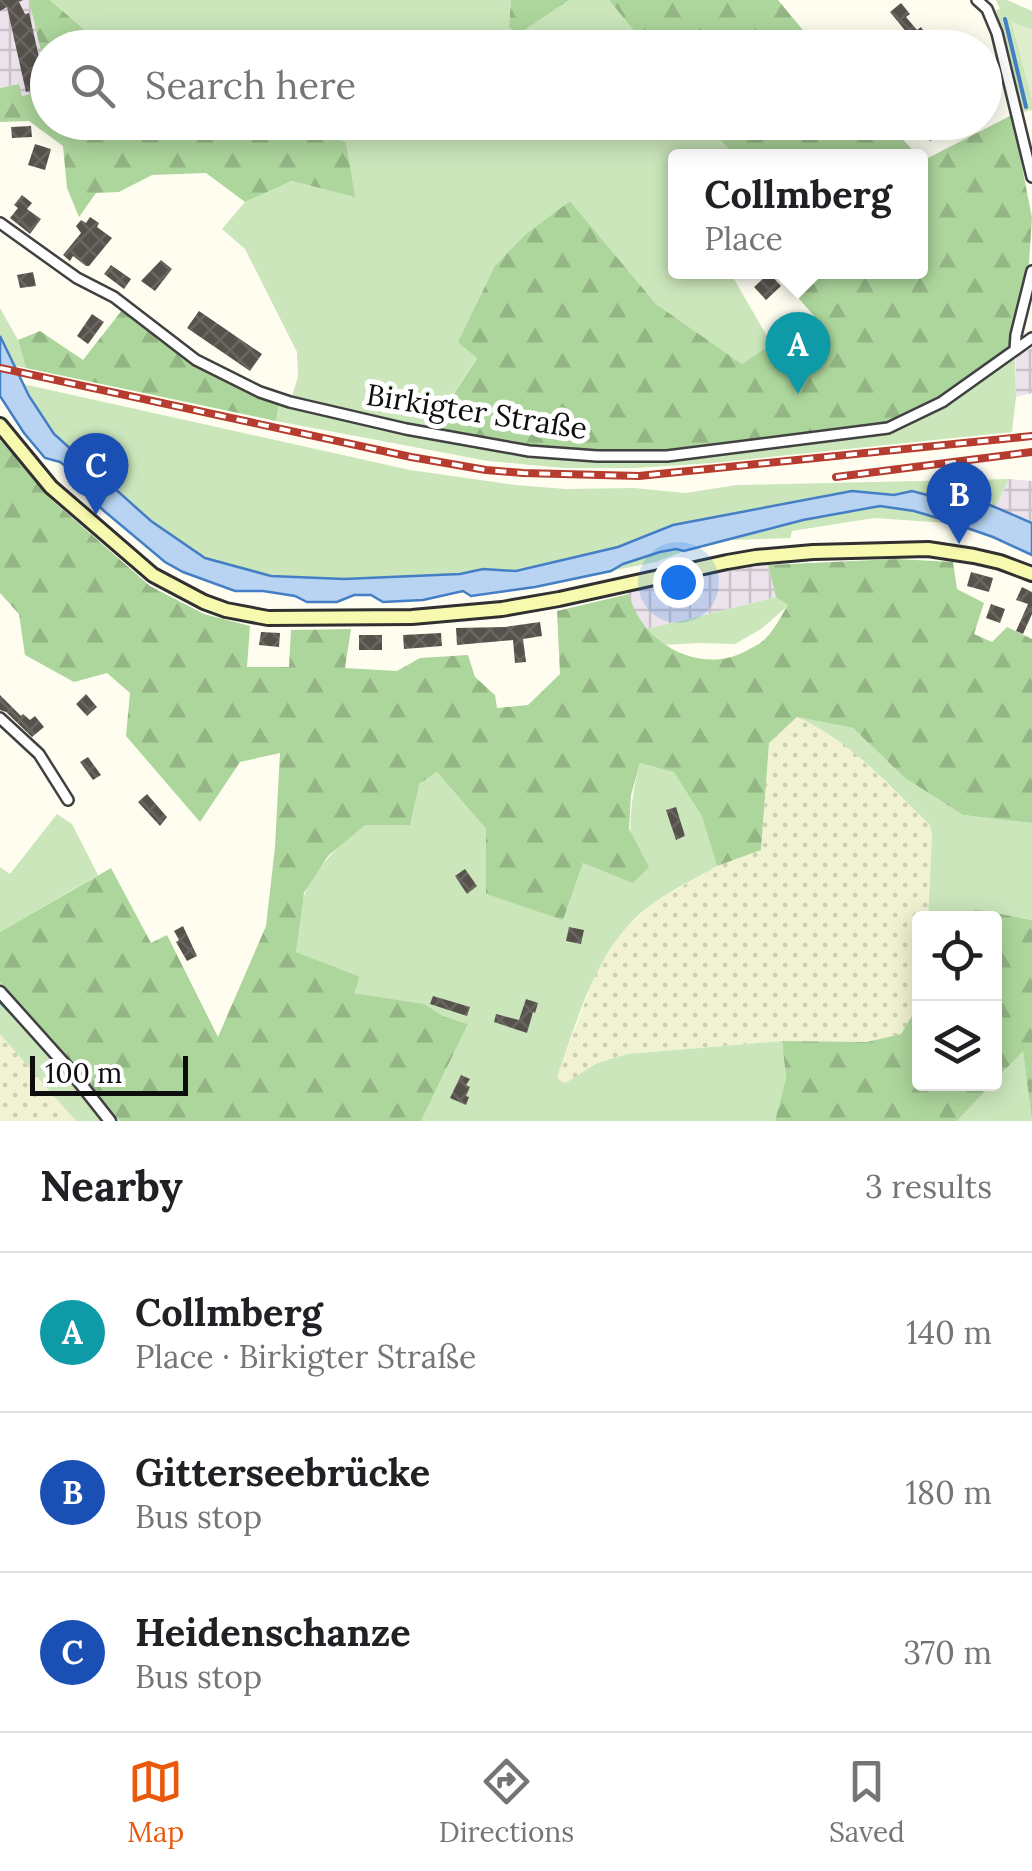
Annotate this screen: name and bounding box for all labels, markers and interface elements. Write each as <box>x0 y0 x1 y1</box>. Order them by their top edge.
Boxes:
search box <box>30 30 1002 140</box>
icon: search <box>65 58 120 113</box>
text: Search here <box>145 61 356 109</box>
popup <box>668 149 928 279</box>
text: Collmberg <box>704 170 892 218</box>
text: Place <box>704 218 783 259</box>
pin: A <box>766 312 830 394</box>
street label: Birkigter Straße <box>364 375 590 448</box>
pin: C <box>64 432 128 515</box>
pin: B <box>926 462 992 544</box>
your location <box>653 557 704 608</box>
map controls <box>912 911 1002 1091</box>
button: locate <box>912 911 1002 1001</box>
button: layers <box>912 1001 1002 1091</box>
scale bar <box>30 1051 188 1096</box>
text: 100 m <box>45 1055 122 1091</box>
text: Nearby <box>40 1159 183 1213</box>
text: 3 results <box>865 1166 992 1207</box>
text: Collmberg <box>135 1288 323 1336</box>
text: A <box>62 1312 83 1353</box>
text: 140 m <box>906 1312 992 1353</box>
text: Place · Birkigter Straße <box>135 1336 476 1377</box>
text: Gitterseebrücke <box>135 1448 430 1496</box>
text: B <box>62 1472 83 1513</box>
text: 180 m <box>905 1472 992 1513</box>
text: Bus stop <box>135 1496 262 1537</box>
text: Heidenschanze <box>135 1608 411 1656</box>
text: C <box>61 1632 84 1673</box>
text: 370 m <box>903 1632 992 1673</box>
text: Bus stop <box>135 1656 262 1697</box>
tab: Map <box>127 1754 184 1850</box>
tab: Directions <box>439 1754 574 1850</box>
tab: Saved <box>829 1754 905 1850</box>

